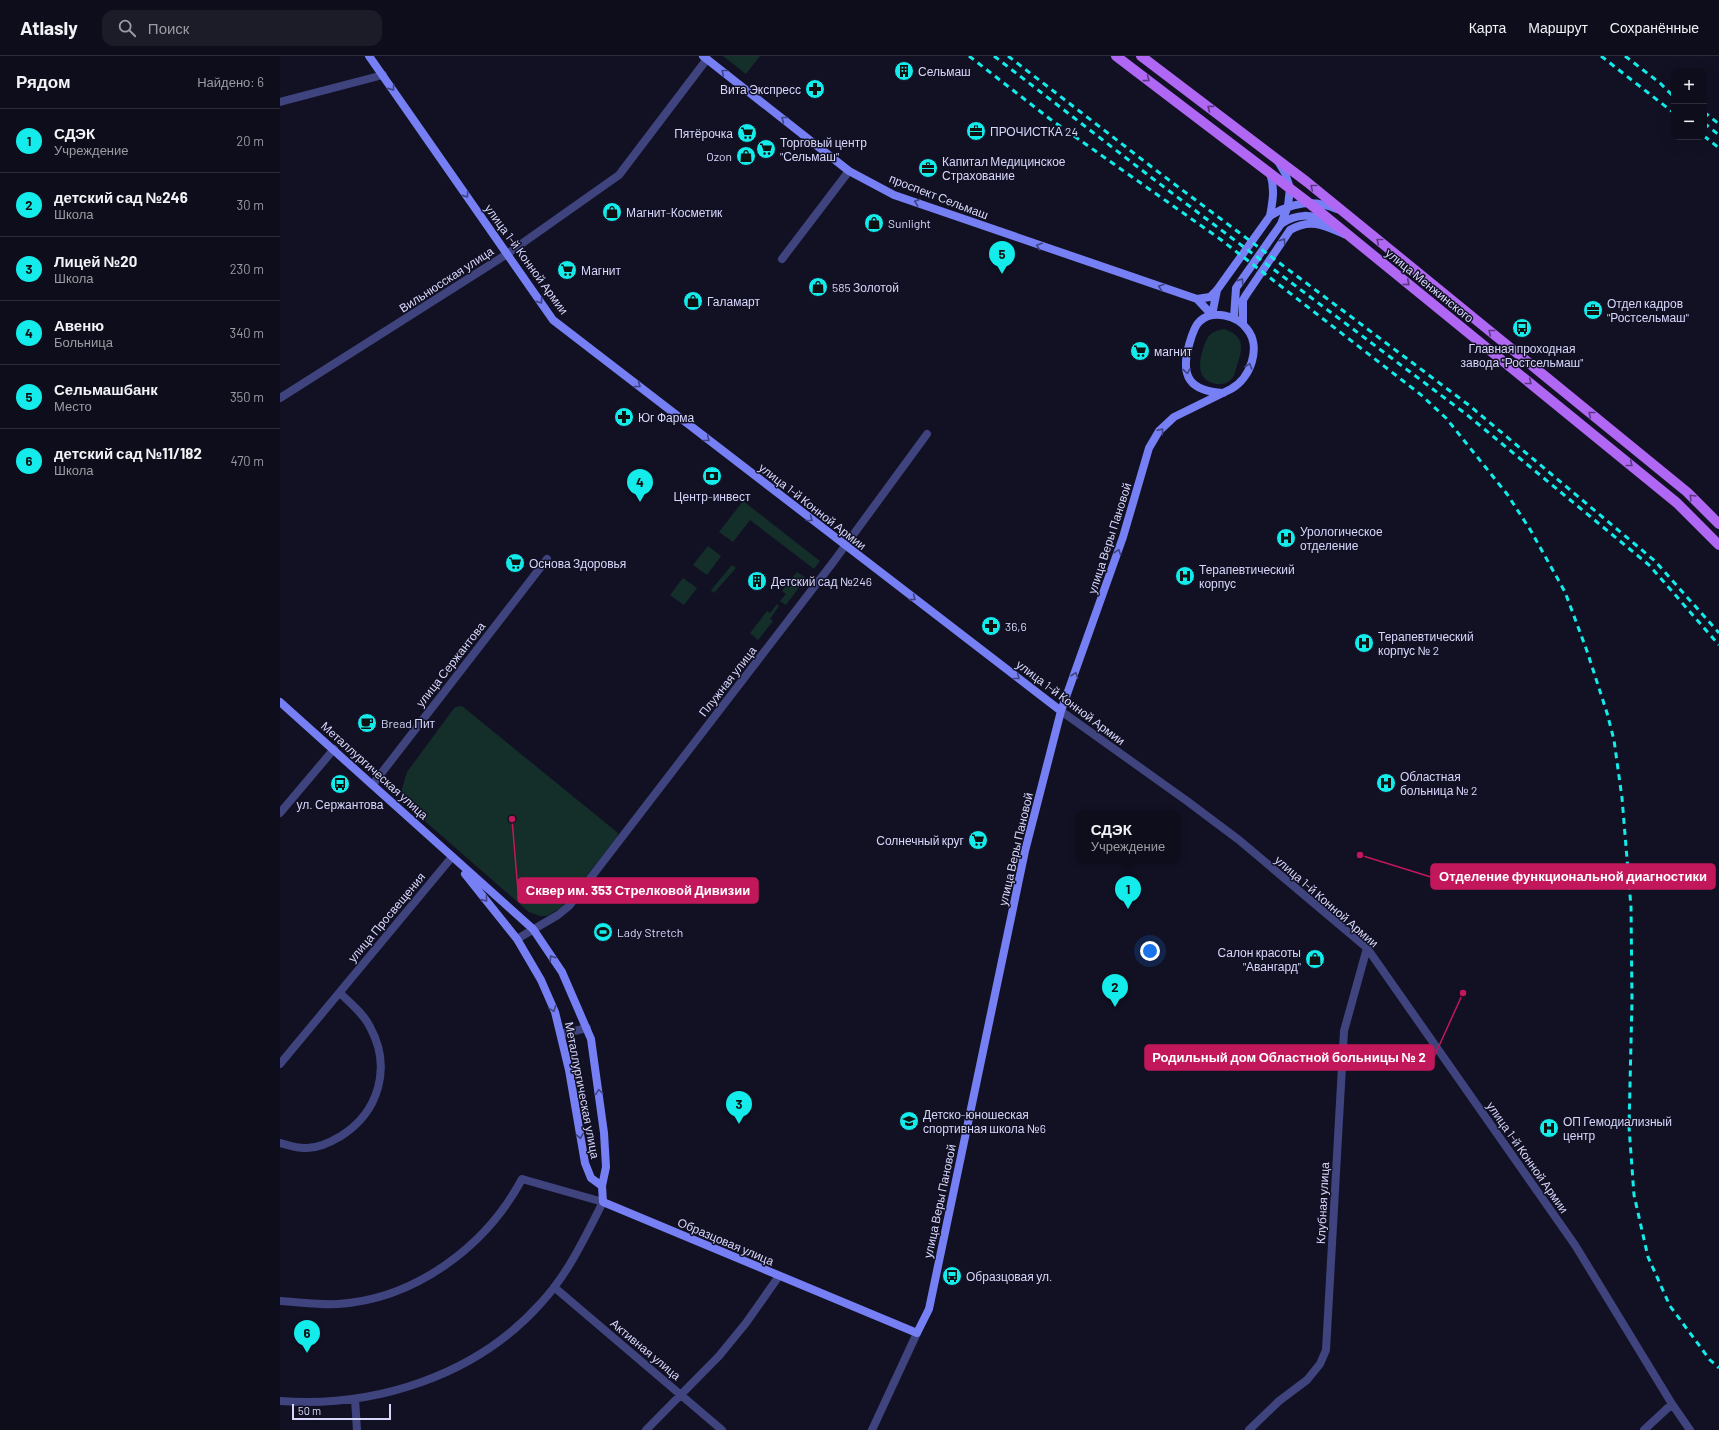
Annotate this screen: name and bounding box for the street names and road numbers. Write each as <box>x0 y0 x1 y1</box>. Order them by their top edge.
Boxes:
street label: проспект Сельмаш <box>887 171 991 222</box>
street label: улица 1-й Конной Армии <box>482 201 572 317</box>
street label: Вильнюсская улица <box>396 243 497 316</box>
street label: улица Менжинского <box>1383 245 1477 326</box>
street label: улица 1-й Конной Армии <box>756 460 869 553</box>
street label: улица Веры Пановой <box>1084 481 1135 596</box>
street label: улица Сержантова <box>413 619 488 710</box>
street label: Плужная улица <box>695 643 760 719</box>
street label: улица 1-й Конной Армии <box>1013 657 1128 748</box>
street label: Металлургическая улица <box>318 718 432 823</box>
street label: улица Веры Пановой <box>995 791 1036 907</box>
street label: улица 1-й Конной Армии <box>1272 852 1382 950</box>
street label: улица Просвещения <box>344 869 428 965</box>
street label: Металлургическая улица <box>562 1020 603 1160</box>
street label: улица 1-й Конной Армии <box>1483 1099 1572 1216</box>
street label: улица Веры Пановой <box>920 1143 959 1259</box>
street label: Клубная улица <box>1313 1161 1332 1244</box>
street label: Образцовая улица <box>675 1214 777 1269</box>
street label: Активная улица <box>607 1316 684 1383</box>

